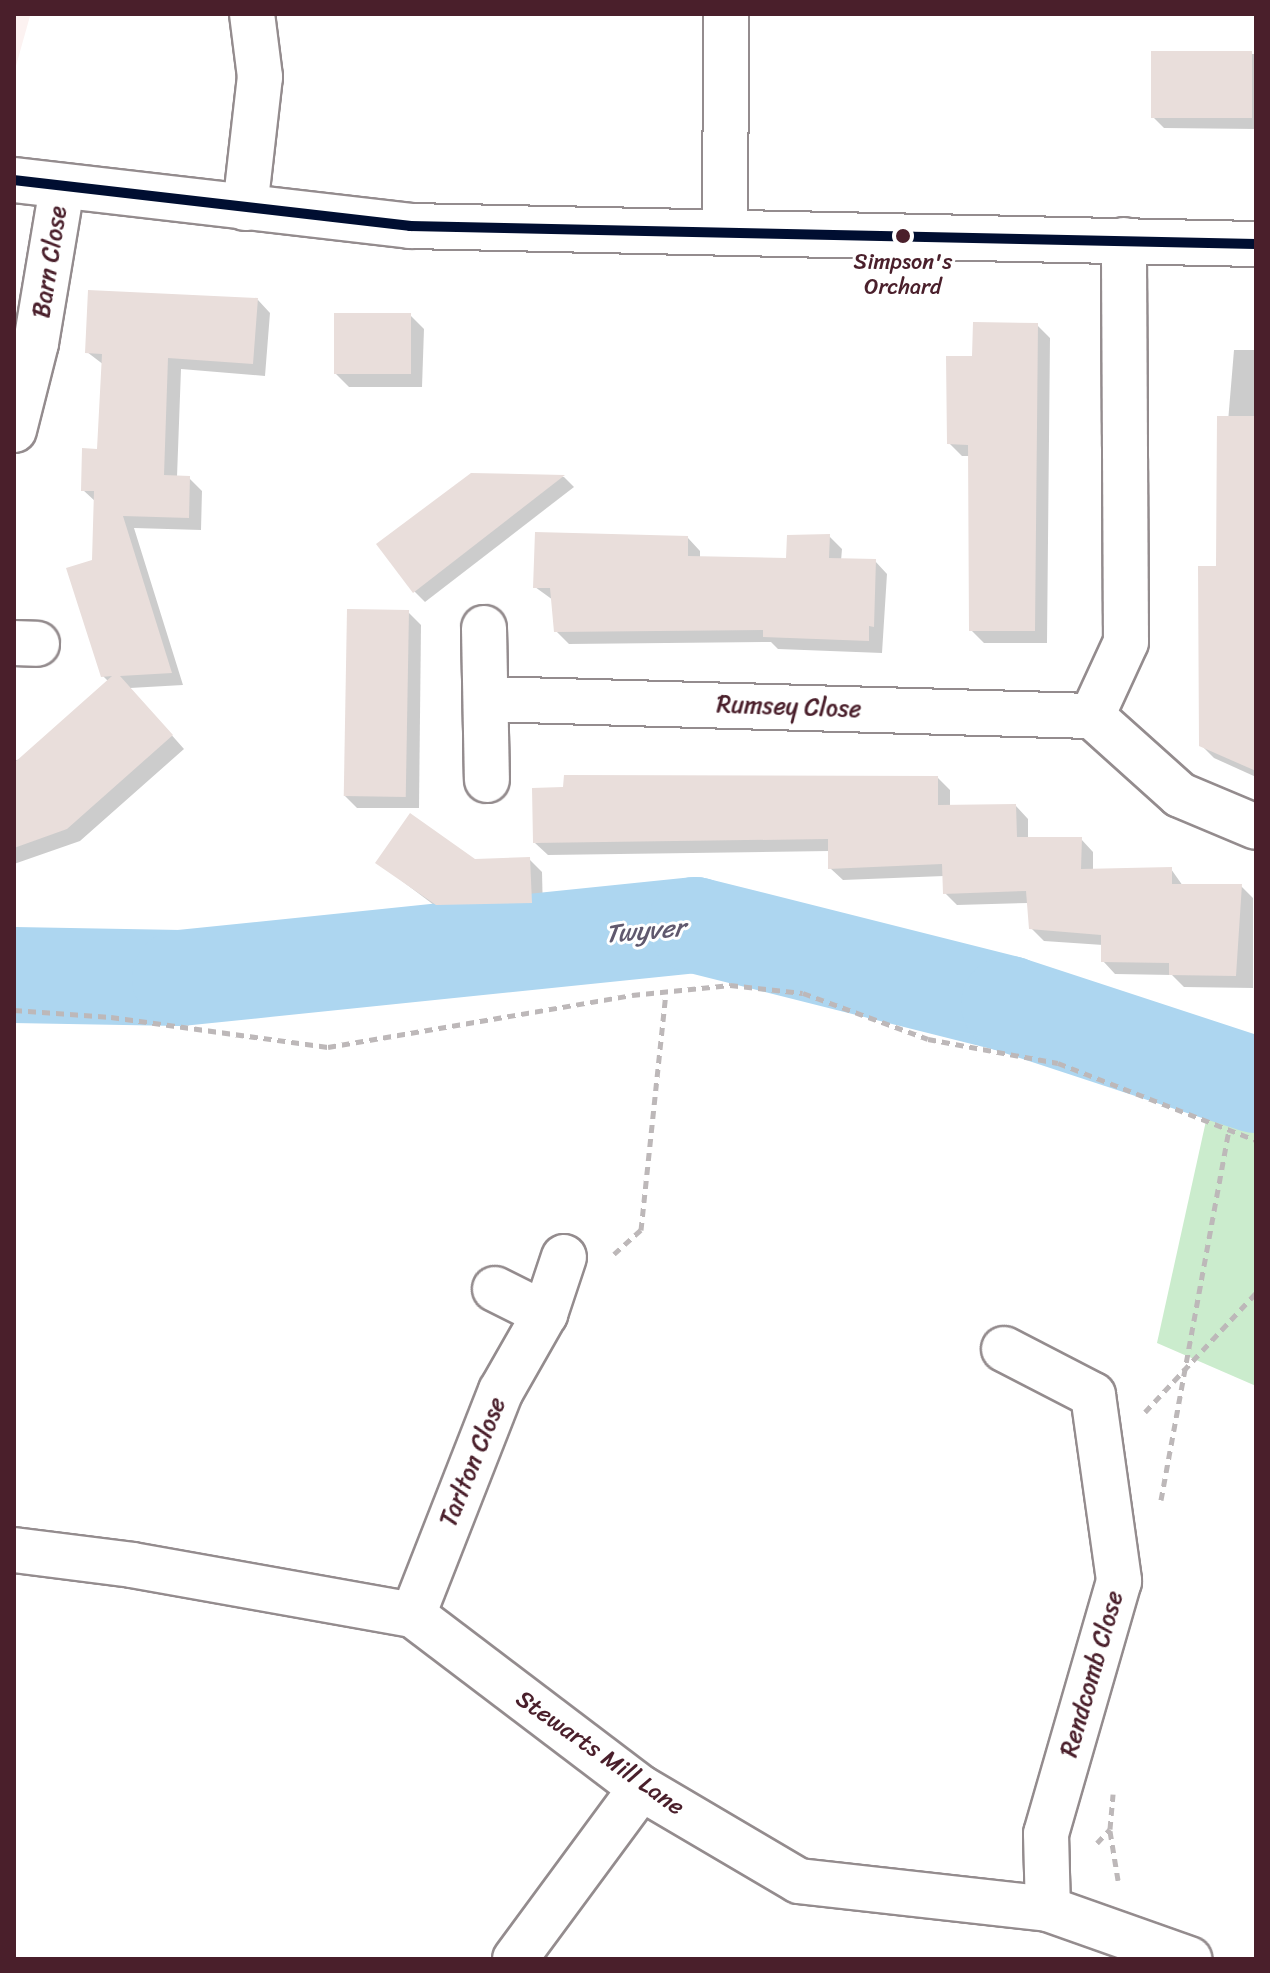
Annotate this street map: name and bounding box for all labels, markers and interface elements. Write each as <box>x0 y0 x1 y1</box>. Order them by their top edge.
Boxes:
street label: Barn Close <box>27 204 73 320</box>
marker: Simpson's Orchard <box>895 228 911 244</box>
place label: Simpson's Orchard <box>854 248 952 300</box>
street label: Rumsey Close <box>716 690 862 724</box>
water label: Twyver <box>604 912 686 950</box>
street label: Tarlton Close <box>434 1392 512 1532</box>
street label: Rendcomb Close <box>1055 1588 1129 1760</box>
street label: Stewarts Mill Lane <box>510 1684 690 1822</box>

